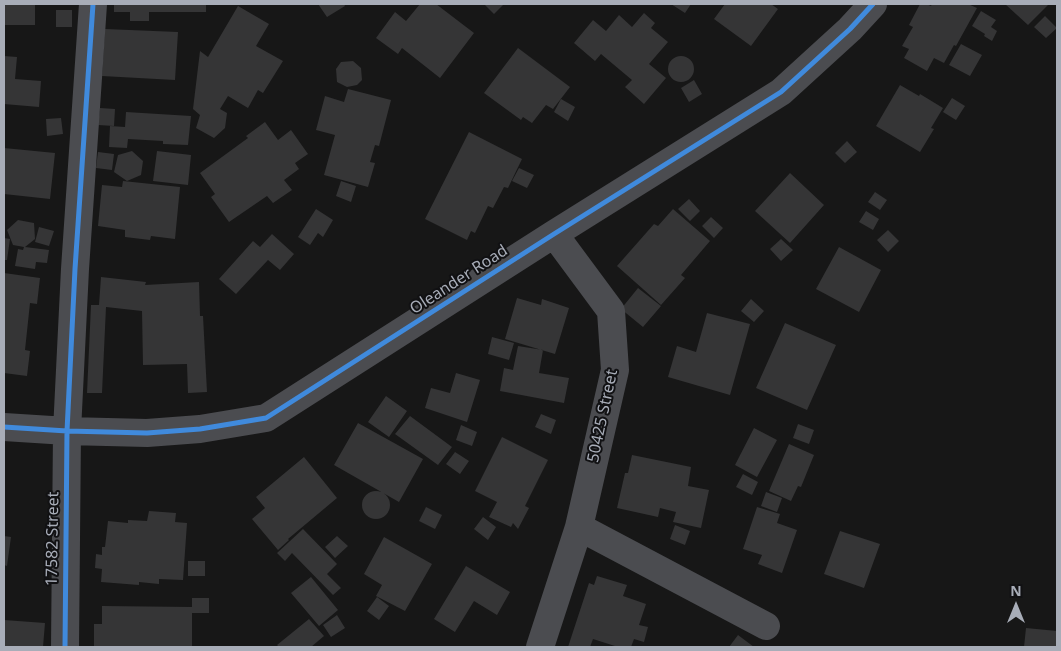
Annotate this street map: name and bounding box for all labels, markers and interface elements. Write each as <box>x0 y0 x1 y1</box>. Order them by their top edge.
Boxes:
street label: Oleander Road <box>407 241 511 319</box>
street label: 50425 Street <box>584 368 622 464</box>
street label: 17582 Street <box>43 492 63 586</box>
north arrow <box>991 581 1041 631</box>
text: N <box>1010 581 1022 600</box>

